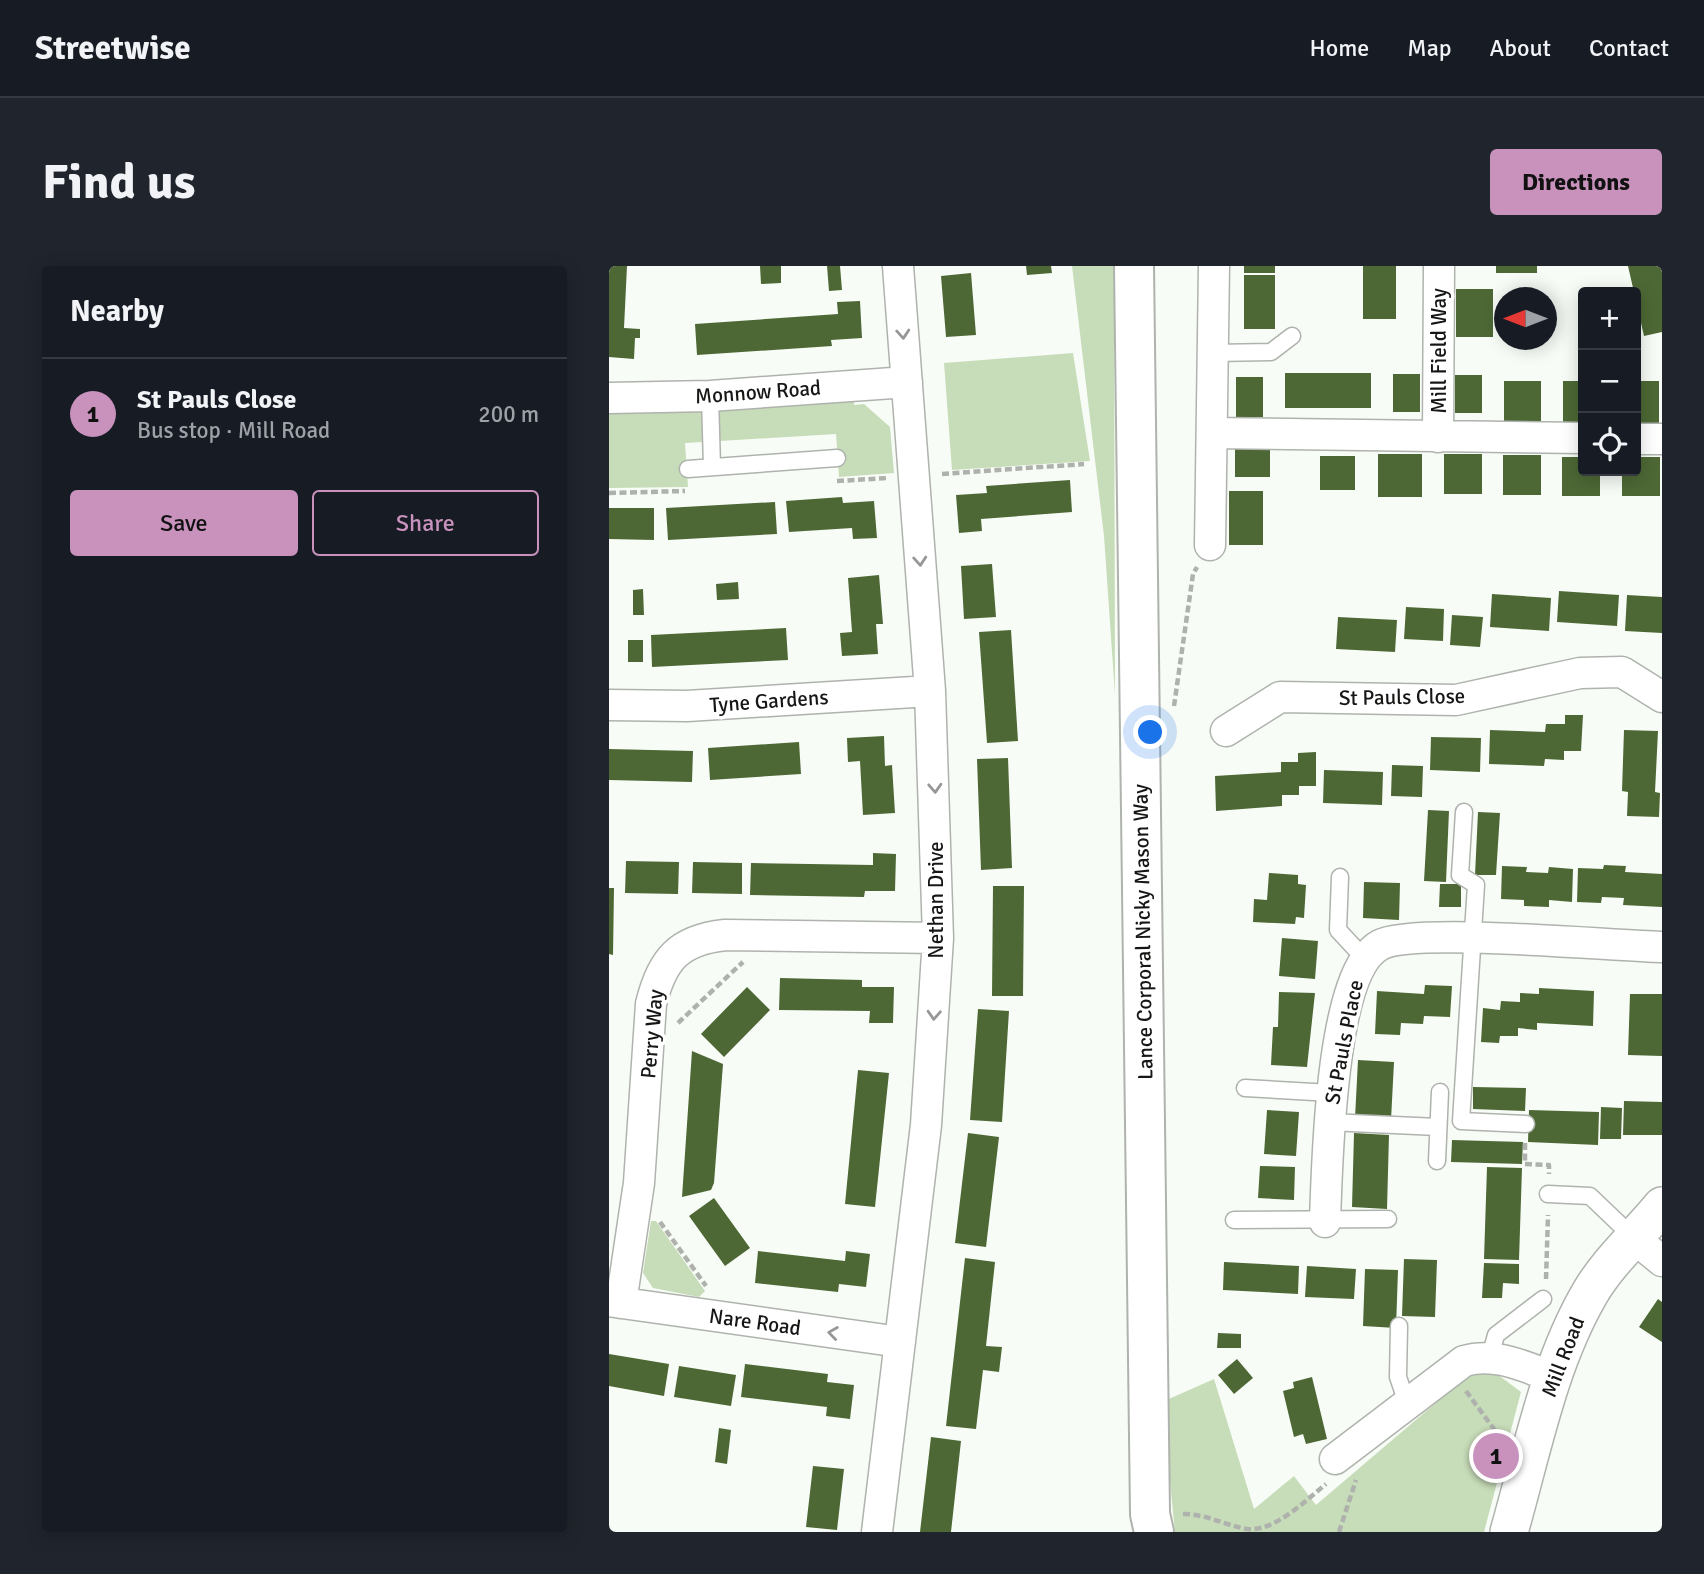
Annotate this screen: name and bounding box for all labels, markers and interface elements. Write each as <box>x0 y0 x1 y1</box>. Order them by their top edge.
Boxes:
text: Streetwise <box>35 28 191 69</box>
text: Home <box>1309 33 1369 63</box>
text: Map <box>1407 33 1452 63</box>
text: About <box>1490 33 1551 63</box>
text: Contact <box>1589 33 1669 63</box>
button: Directions <box>1490 149 1662 215</box>
text: Find us <box>42 152 195 212</box>
north arrow <box>1494 287 1557 350</box>
map controls <box>1578 287 1641 476</box>
button: + <box>1578 287 1641 350</box>
street label: Mill Field Way <box>1426 288 1452 414</box>
text: Nearby <box>70 293 164 330</box>
one-way arrow <box>895 329 910 340</box>
button: − <box>1578 350 1641 413</box>
street label: Monnow Road <box>694 375 822 409</box>
text: St Pauls Close <box>137 384 296 416</box>
text: 1 <box>87 400 99 429</box>
text: 200 m <box>478 400 539 429</box>
button: locate <box>1578 413 1641 476</box>
text: Bus stop · Mill Road <box>137 416 330 445</box>
button: Save <box>70 490 298 556</box>
button: Share <box>312 490 539 556</box>
one-way arrow <box>912 556 927 567</box>
street label: St Pauls Close <box>1339 683 1465 711</box>
street label: Tyne Gardens <box>709 684 829 718</box>
your location <box>1133 715 1167 749</box>
one-way arrow <box>927 783 942 794</box>
street label: Lance Corporal Nicky Mason Way <box>1127 784 1159 1080</box>
street label: Nethan Drive <box>923 841 949 959</box>
street label: St Pauls Place <box>1319 978 1369 1106</box>
street label: Perry Way <box>635 988 669 1080</box>
one-way arrow <box>927 1010 942 1021</box>
street label: Nare Road <box>707 1303 803 1341</box>
street label: Mill Road <box>1536 1313 1590 1401</box>
one-way arrow <box>827 1326 839 1341</box>
pin: 1 <box>1473 1430 1519 1482</box>

